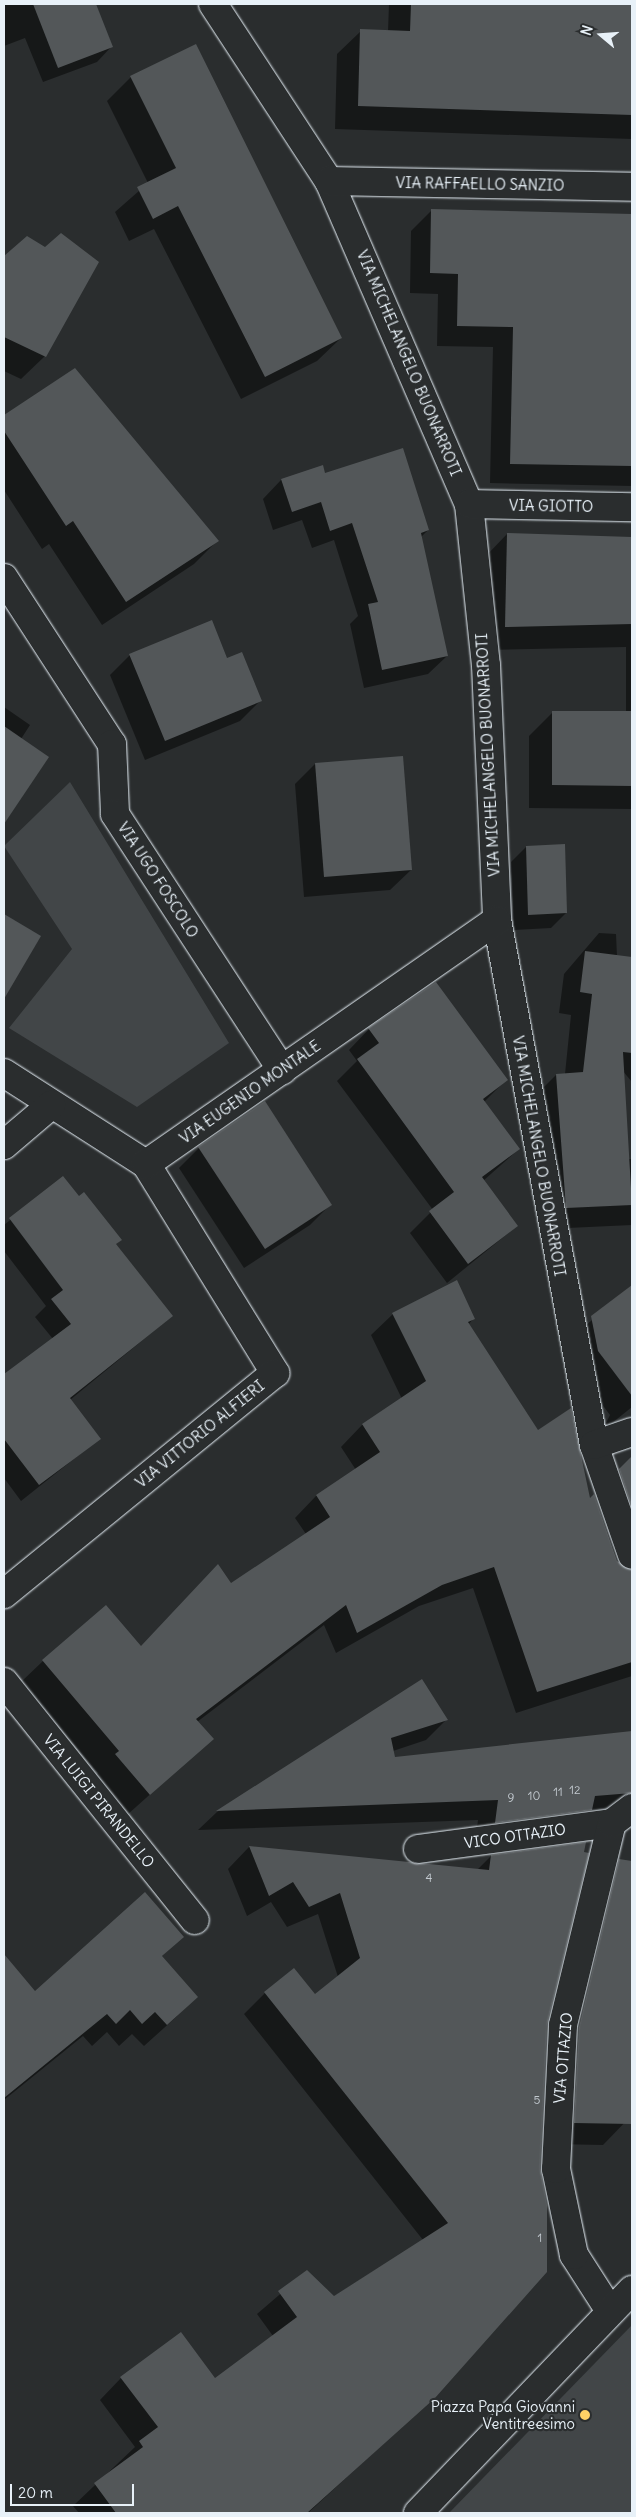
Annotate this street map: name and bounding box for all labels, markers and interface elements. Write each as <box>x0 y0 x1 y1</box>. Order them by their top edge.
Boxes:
north arrow <box>576 10 626 60</box>
text: N <box>577 23 597 38</box>
street label: VIA RAFFAELLO SANZIO <box>395 174 565 194</box>
street label: VIA MICHELANGELO BUONARROTI <box>353 247 465 479</box>
street label: VIA GIOTTO <box>509 496 593 516</box>
street label: VIA MICHELANGELO BUONARROTI <box>473 633 503 877</box>
street label: VIA UGO FOSCOLO <box>114 819 202 941</box>
street label: VIA MICHELANGELO BUONARROTI <box>509 1034 569 1278</box>
street label: VIA EUGENIO MONTALE <box>176 1037 324 1147</box>
street label: VIA VITTORIO ALFIERI <box>132 1376 268 1492</box>
street label: VIA LUIGI PIRANDELLO <box>40 1731 158 1871</box>
house number: 12 <box>569 1783 581 1797</box>
house number: 11 <box>553 1785 563 1799</box>
house number: 10 <box>528 1789 540 1803</box>
house number: 9 <box>508 1791 514 1805</box>
street label: VICO OTTAZIO <box>463 1820 567 1852</box>
house number: 4 <box>426 1871 432 1885</box>
street label: VIA OTTAZIO <box>550 2012 576 2104</box>
house number: 5 <box>534 2093 540 2107</box>
house number: 1 <box>538 2231 542 2245</box>
place label: Piazza Papa Giovanni Ventitreesimo <box>431 2397 575 2432</box>
marker: Piazza Papa Giovanni Ventitreesimo <box>579 2409 591 2421</box>
scale bar <box>12 2474 136 2506</box>
text: 20 m <box>18 2483 53 2502</box>

